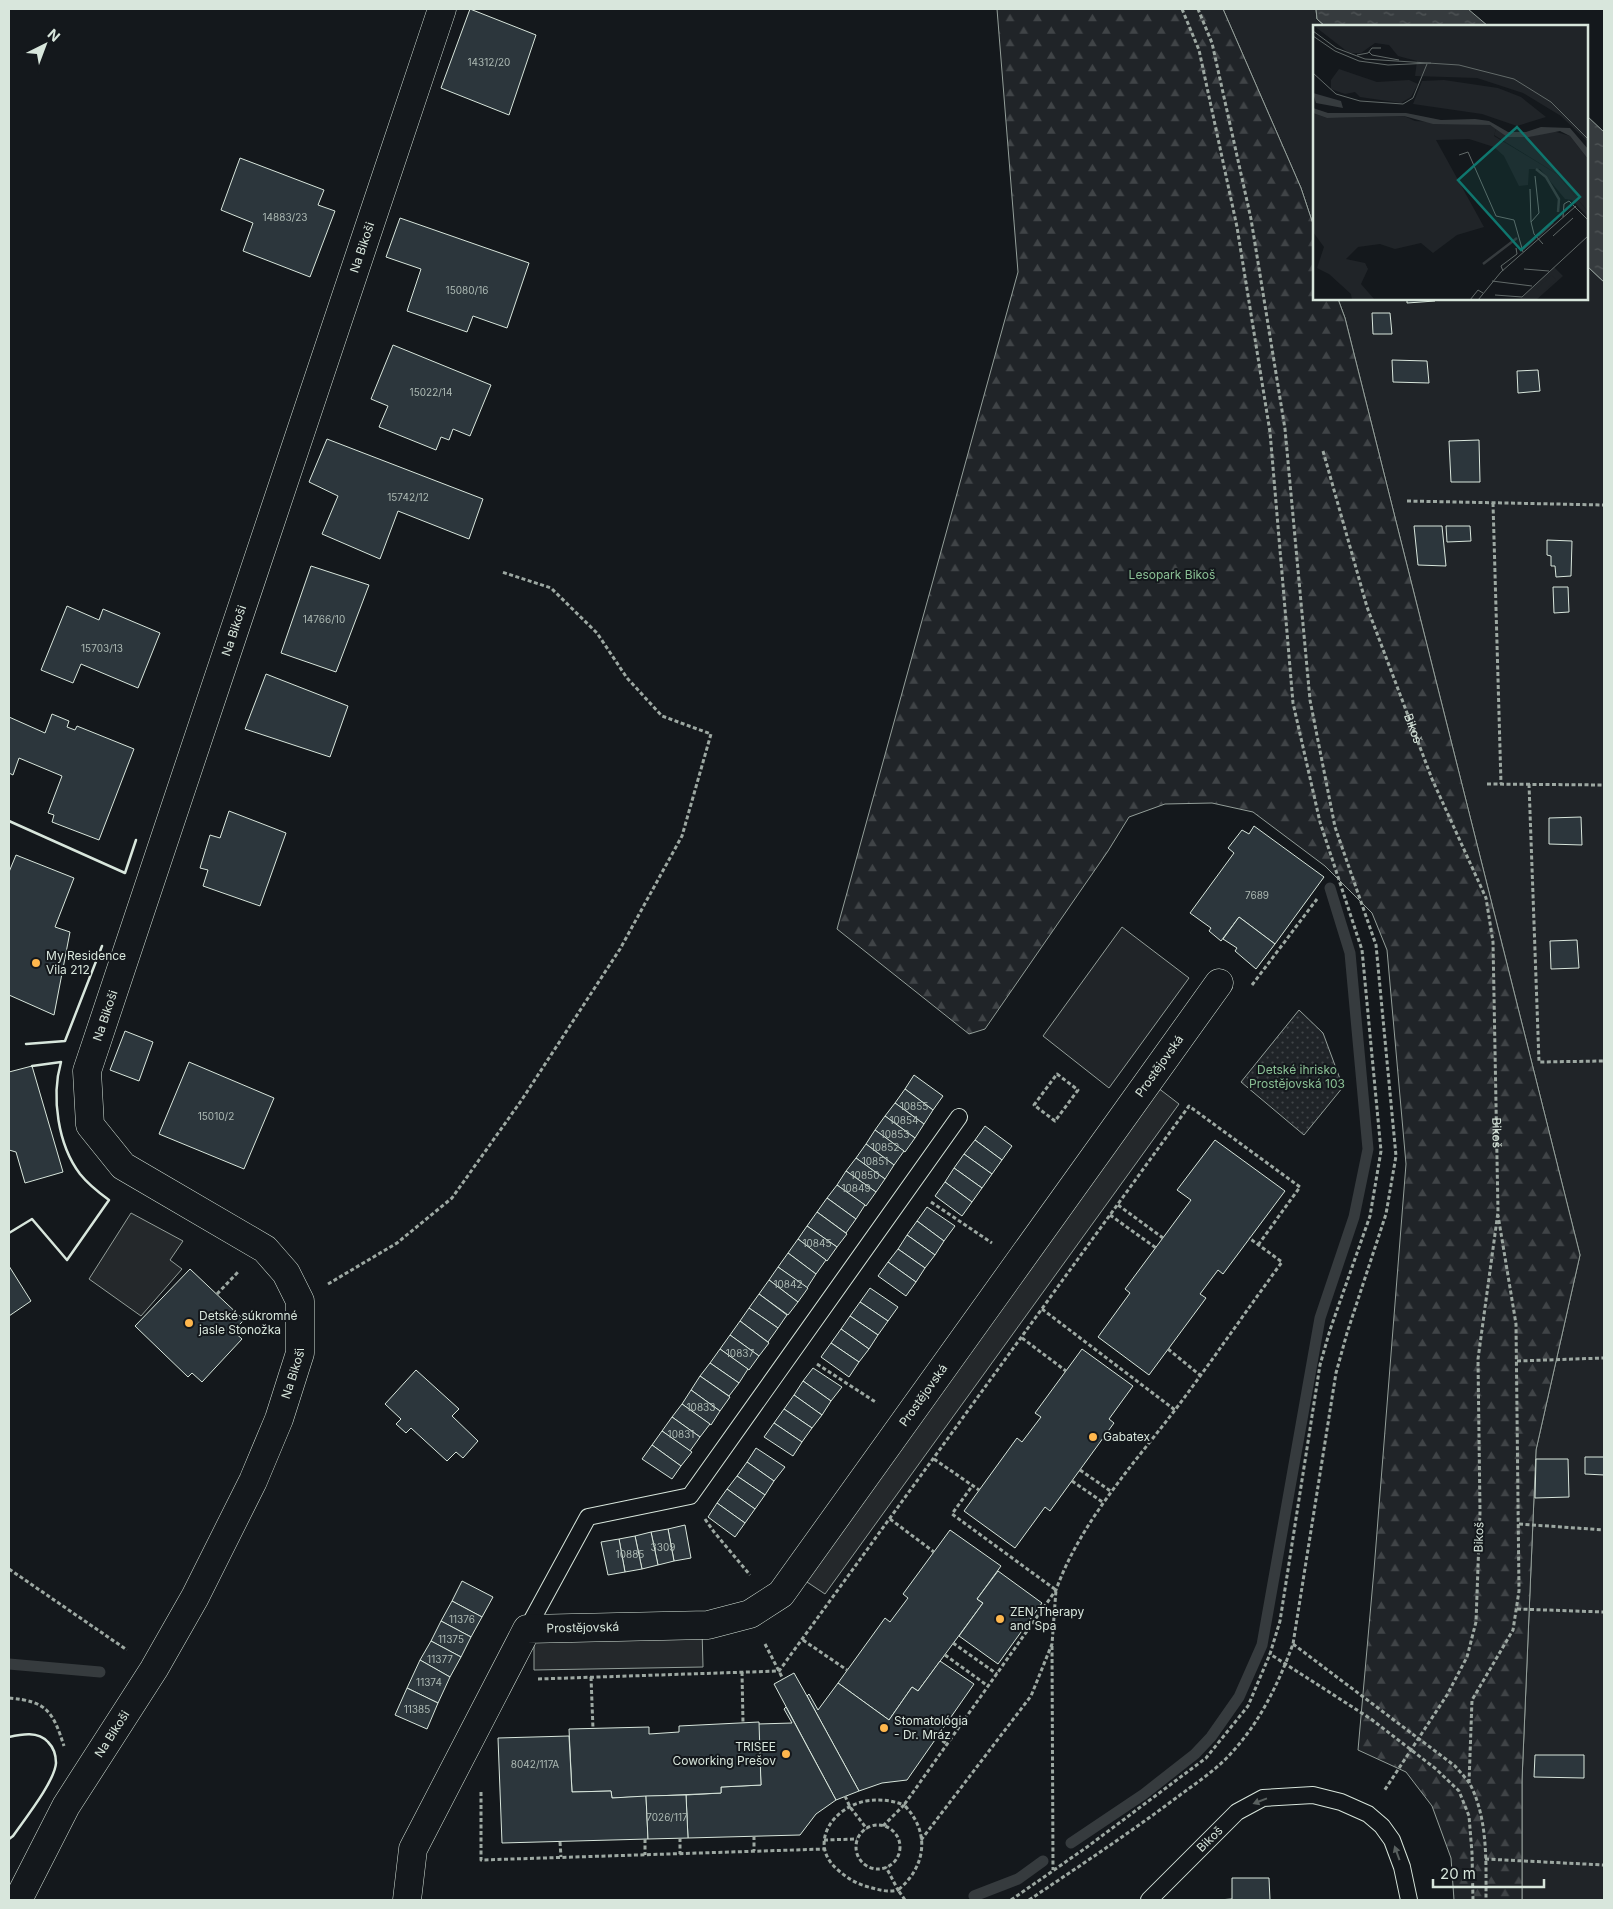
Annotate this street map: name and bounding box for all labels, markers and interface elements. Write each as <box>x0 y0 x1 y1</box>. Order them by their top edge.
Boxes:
north arrow <box>20 20 70 70</box>
text: N <box>44 25 64 45</box>
inset map <box>1313 25 1588 300</box>
house number: 14312/20 <box>468 56 510 68</box>
house number: 14883/23 <box>263 211 307 223</box>
street label: Na Bikoši <box>346 220 377 275</box>
house number: 15080/16 <box>446 284 488 296</box>
house number: 15022/14 <box>410 386 452 398</box>
house number: 15742/12 <box>387 491 429 503</box>
park label: Lesopark Bikoš <box>1129 567 1215 582</box>
street label: Na Bikoši <box>218 603 249 658</box>
house number: 14766/10 <box>303 613 345 625</box>
house number: 15703/13 <box>81 642 123 654</box>
street label: Bikoš <box>1401 711 1426 745</box>
house number: 7689 <box>1245 889 1269 901</box>
place label: My Residence Vila 212 <box>46 948 126 977</box>
marker: My Residence Vila 212 <box>30 957 42 969</box>
street label: Na Bikoši <box>90 988 120 1043</box>
street label: Prostějovská <box>1132 1032 1186 1100</box>
park label: Detské ihrisko Prostějovská 103 <box>1249 1062 1345 1091</box>
house number: 10855 <box>900 1100 928 1112</box>
house number: 15010/2 <box>198 1110 234 1122</box>
house number: 10854 <box>889 1114 919 1126</box>
street label: Bikoš <box>1489 1117 1505 1148</box>
house number: 10853 <box>881 1128 909 1140</box>
house number: 10852 <box>871 1141 899 1153</box>
house number: 10851 <box>862 1155 888 1167</box>
house number: 10850 <box>851 1169 879 1181</box>
house number: 10849 <box>841 1182 871 1194</box>
house number: 10845 <box>802 1237 832 1249</box>
house number: 10842 <box>773 1278 803 1290</box>
place label: Detské súkromné jasle Stonožka <box>198 1308 298 1337</box>
marker: Detské súkromné jasle Stonožka <box>183 1317 195 1329</box>
house number: 10837 <box>726 1347 755 1359</box>
street label: Na Bikoši <box>278 1348 307 1401</box>
street label: Prostějovská <box>896 1361 950 1429</box>
house number: 10833 <box>687 1401 715 1413</box>
house number: 10831 <box>668 1428 694 1440</box>
place label: Gabatex <box>1103 1429 1150 1444</box>
marker: Gabatex <box>1087 1431 1099 1443</box>
street label: Bikoš <box>1470 1521 1487 1553</box>
house number: 3309 <box>651 1541 675 1553</box>
house number: 10885 <box>616 1548 644 1560</box>
place label: ZEN Therapy and Spa <box>1010 1604 1084 1633</box>
house number: 11376 <box>449 1613 475 1625</box>
marker: ZEN Therapy and Spa <box>994 1613 1006 1625</box>
street label: Prostějovská <box>546 1619 619 1636</box>
house number: 11375 <box>438 1633 464 1645</box>
house number: 11377 <box>427 1653 453 1665</box>
house number: 11374 <box>416 1676 442 1688</box>
house number: 11385 <box>404 1703 430 1715</box>
street label: Na Bikoši <box>91 1708 132 1760</box>
place label: Stomatológia - Dr. Mráz <box>894 1713 968 1742</box>
marker: Stomatológia - Dr. Mráz <box>878 1722 890 1734</box>
place label: TRISEE Coworking Prešov <box>672 1739 776 1768</box>
marker: TRISEE Coworking Prešov <box>780 1748 792 1760</box>
house number: 8042/117A <box>511 1758 559 1770</box>
one-way arrow <box>1252 1797 1267 1805</box>
house number: 7026/117 <box>646 1811 688 1823</box>
street label: Bikoš <box>1193 1823 1226 1855</box>
one-way arrow <box>1393 1845 1401 1860</box>
scale bar <box>1433 1856 1544 1888</box>
text: 20 m <box>1440 1864 1476 1883</box>

